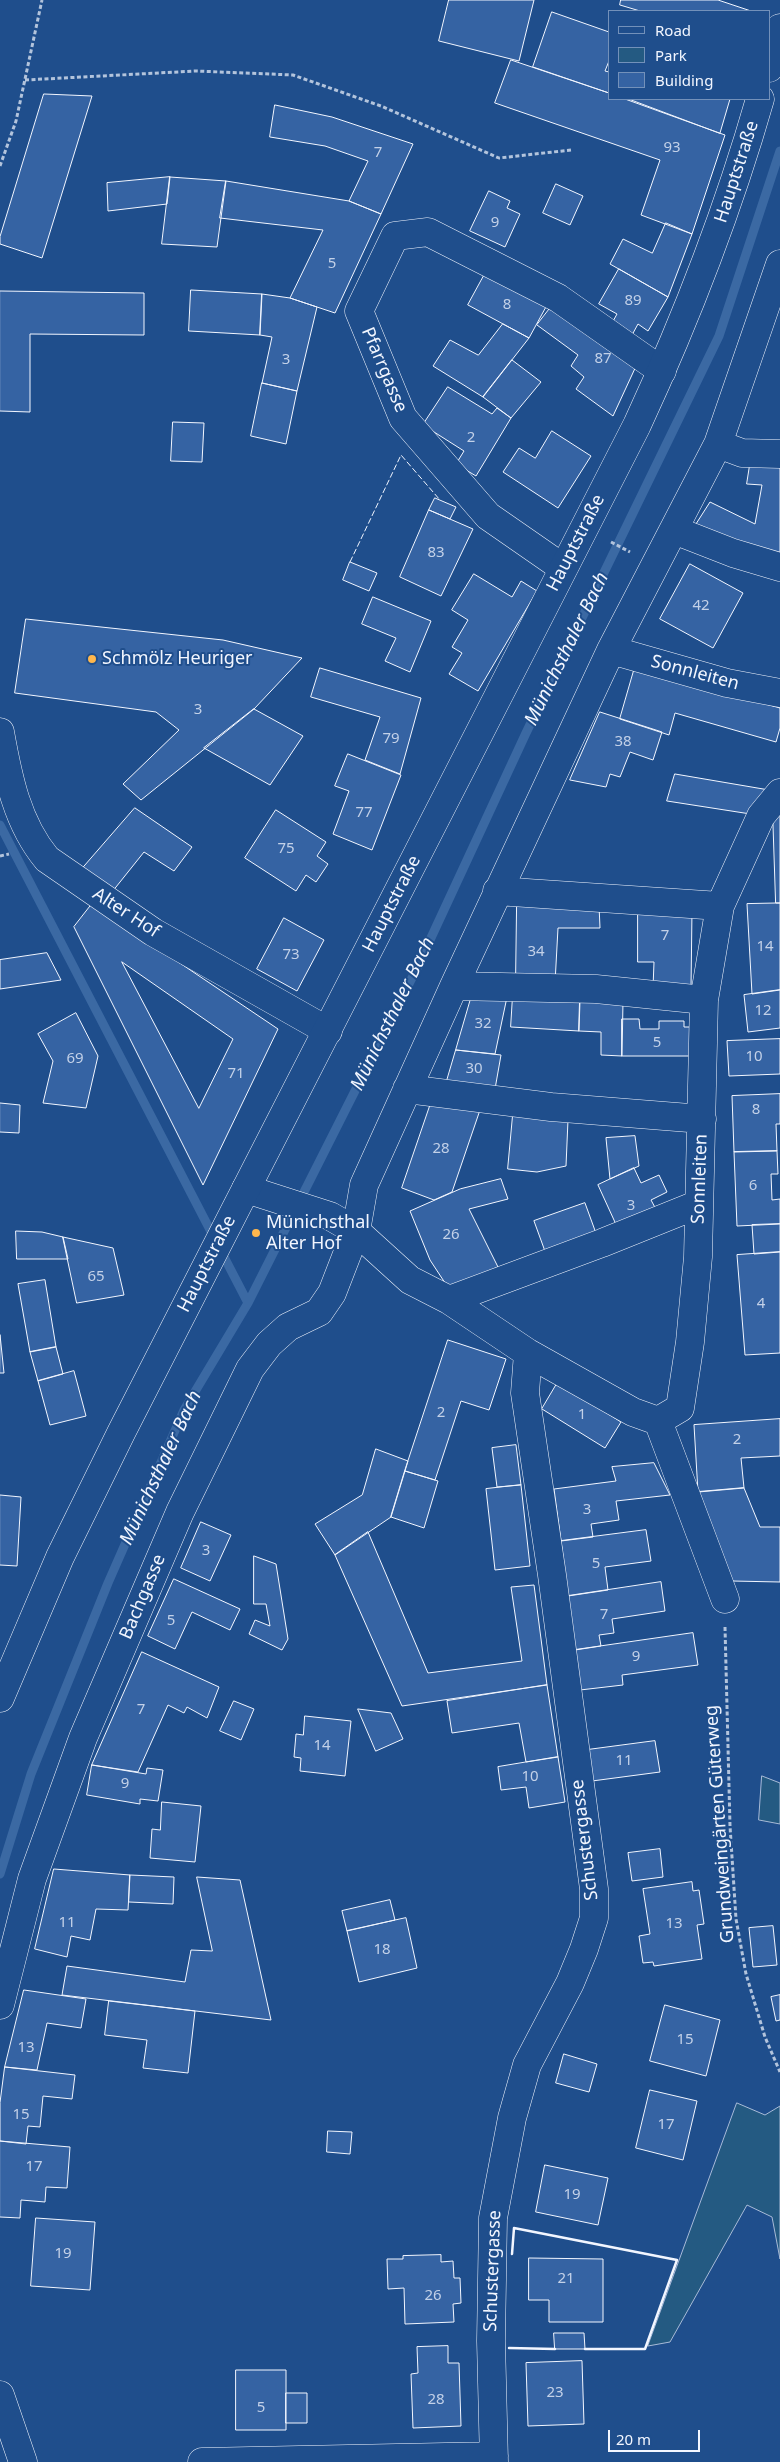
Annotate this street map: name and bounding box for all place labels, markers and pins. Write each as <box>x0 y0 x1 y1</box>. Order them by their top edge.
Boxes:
place label: Schmölz Heuriger <box>102 648 252 670</box>
marker: Schmölz Heuriger <box>86 653 98 665</box>
place label: Münichsthal Alter Hof <box>266 1212 370 1254</box>
marker: Münichsthal Alter Hof <box>250 1227 262 1239</box>

